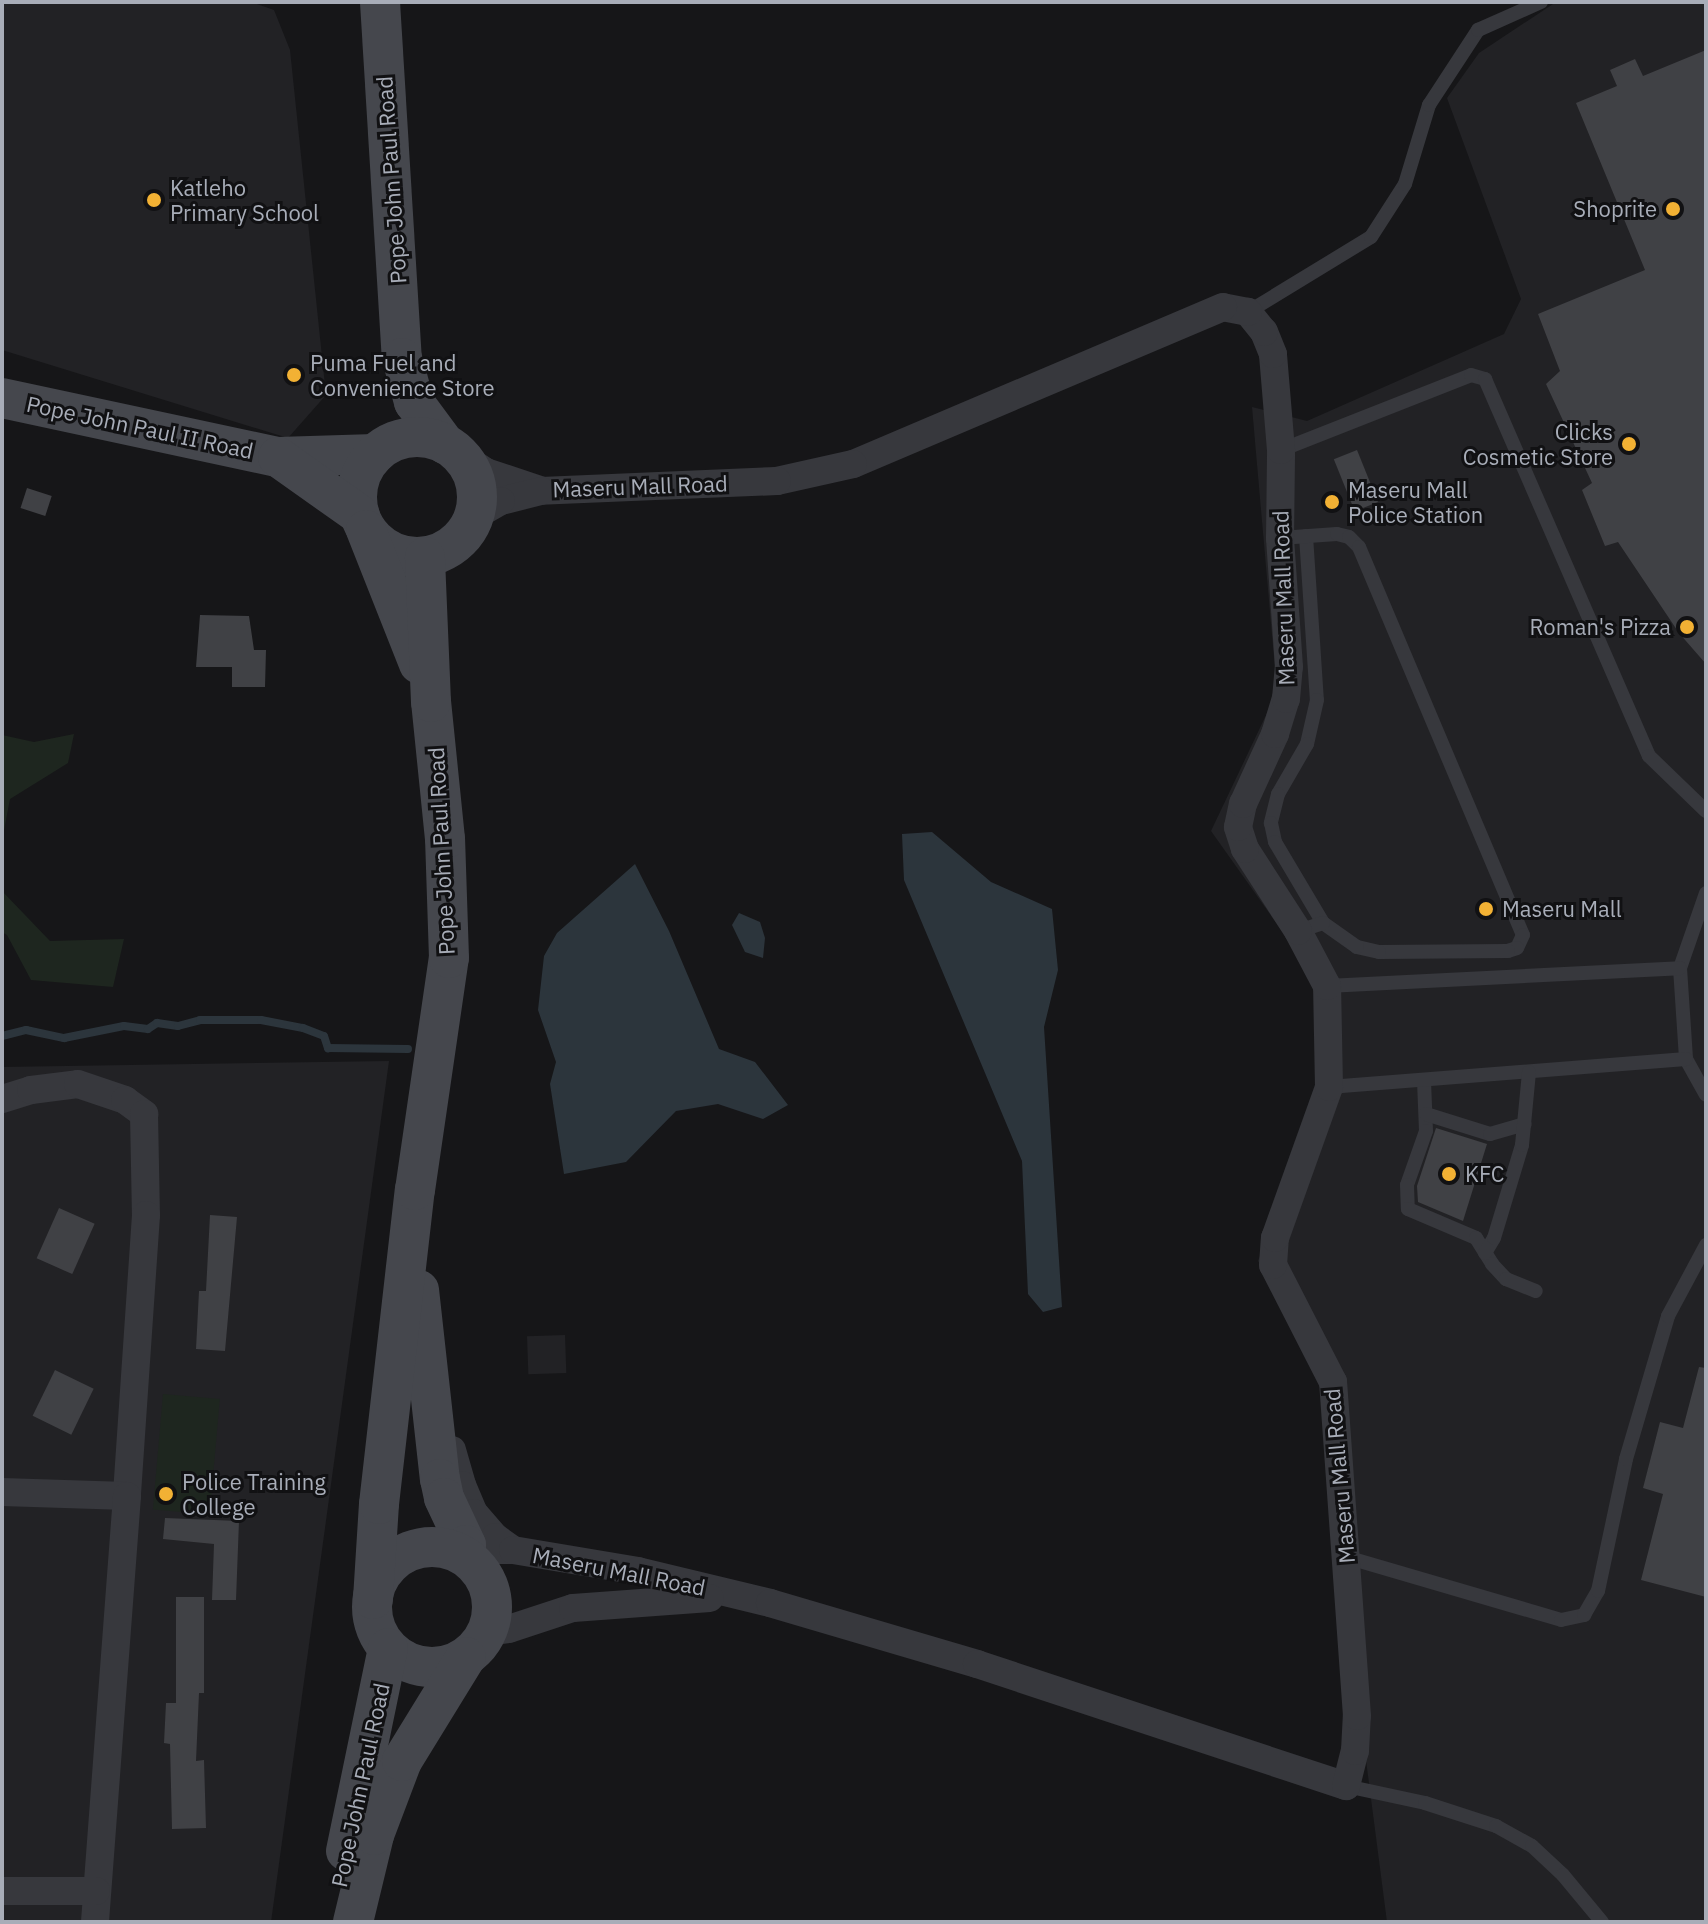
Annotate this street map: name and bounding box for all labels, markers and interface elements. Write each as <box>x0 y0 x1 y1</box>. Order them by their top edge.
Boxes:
street label: Pope John Paul Road <box>371 75 411 285</box>
place label: Katleho Primary School <box>170 174 319 226</box>
marker: Katleho Primary School <box>145 191 163 209</box>
place label: Shoprite <box>1573 196 1657 222</box>
marker: Shoprite <box>1664 200 1682 218</box>
place label: Puma Fuel and Convenience Store <box>310 349 495 400</box>
marker: Puma Fuel and Convenience Store <box>285 366 303 384</box>
street label: Pope John Paul II Road <box>24 390 256 464</box>
place label: Clicks Cosmetic Store <box>1463 418 1613 470</box>
marker: Clicks Cosmetic Store <box>1620 435 1638 453</box>
street label: Maseru Mall Road <box>552 470 728 502</box>
place label: Maseru Mall Police Station <box>1348 476 1483 528</box>
marker: Maseru Mall Police Station <box>1323 493 1341 511</box>
street label: Maseru Mall Road <box>1267 510 1299 686</box>
place label: Roman's Pizza <box>1530 614 1671 640</box>
marker: Roman's Pizza <box>1678 618 1696 636</box>
street label: Pope John Paul Road <box>422 746 460 956</box>
place label: Maseru Mall <box>1502 896 1622 922</box>
marker: Maseru Mall <box>1477 900 1495 918</box>
place label: KFC <box>1465 1161 1505 1187</box>
marker: KFC <box>1440 1165 1458 1183</box>
street label: Maseru Mall Road <box>1318 1387 1360 1565</box>
place label: Police Training College <box>182 1468 326 1520</box>
marker: Police Training College <box>157 1485 175 1503</box>
street label: Maseru Mall Road <box>530 1541 708 1601</box>
street label: Pope John Paul Road <box>325 1680 395 1890</box>

